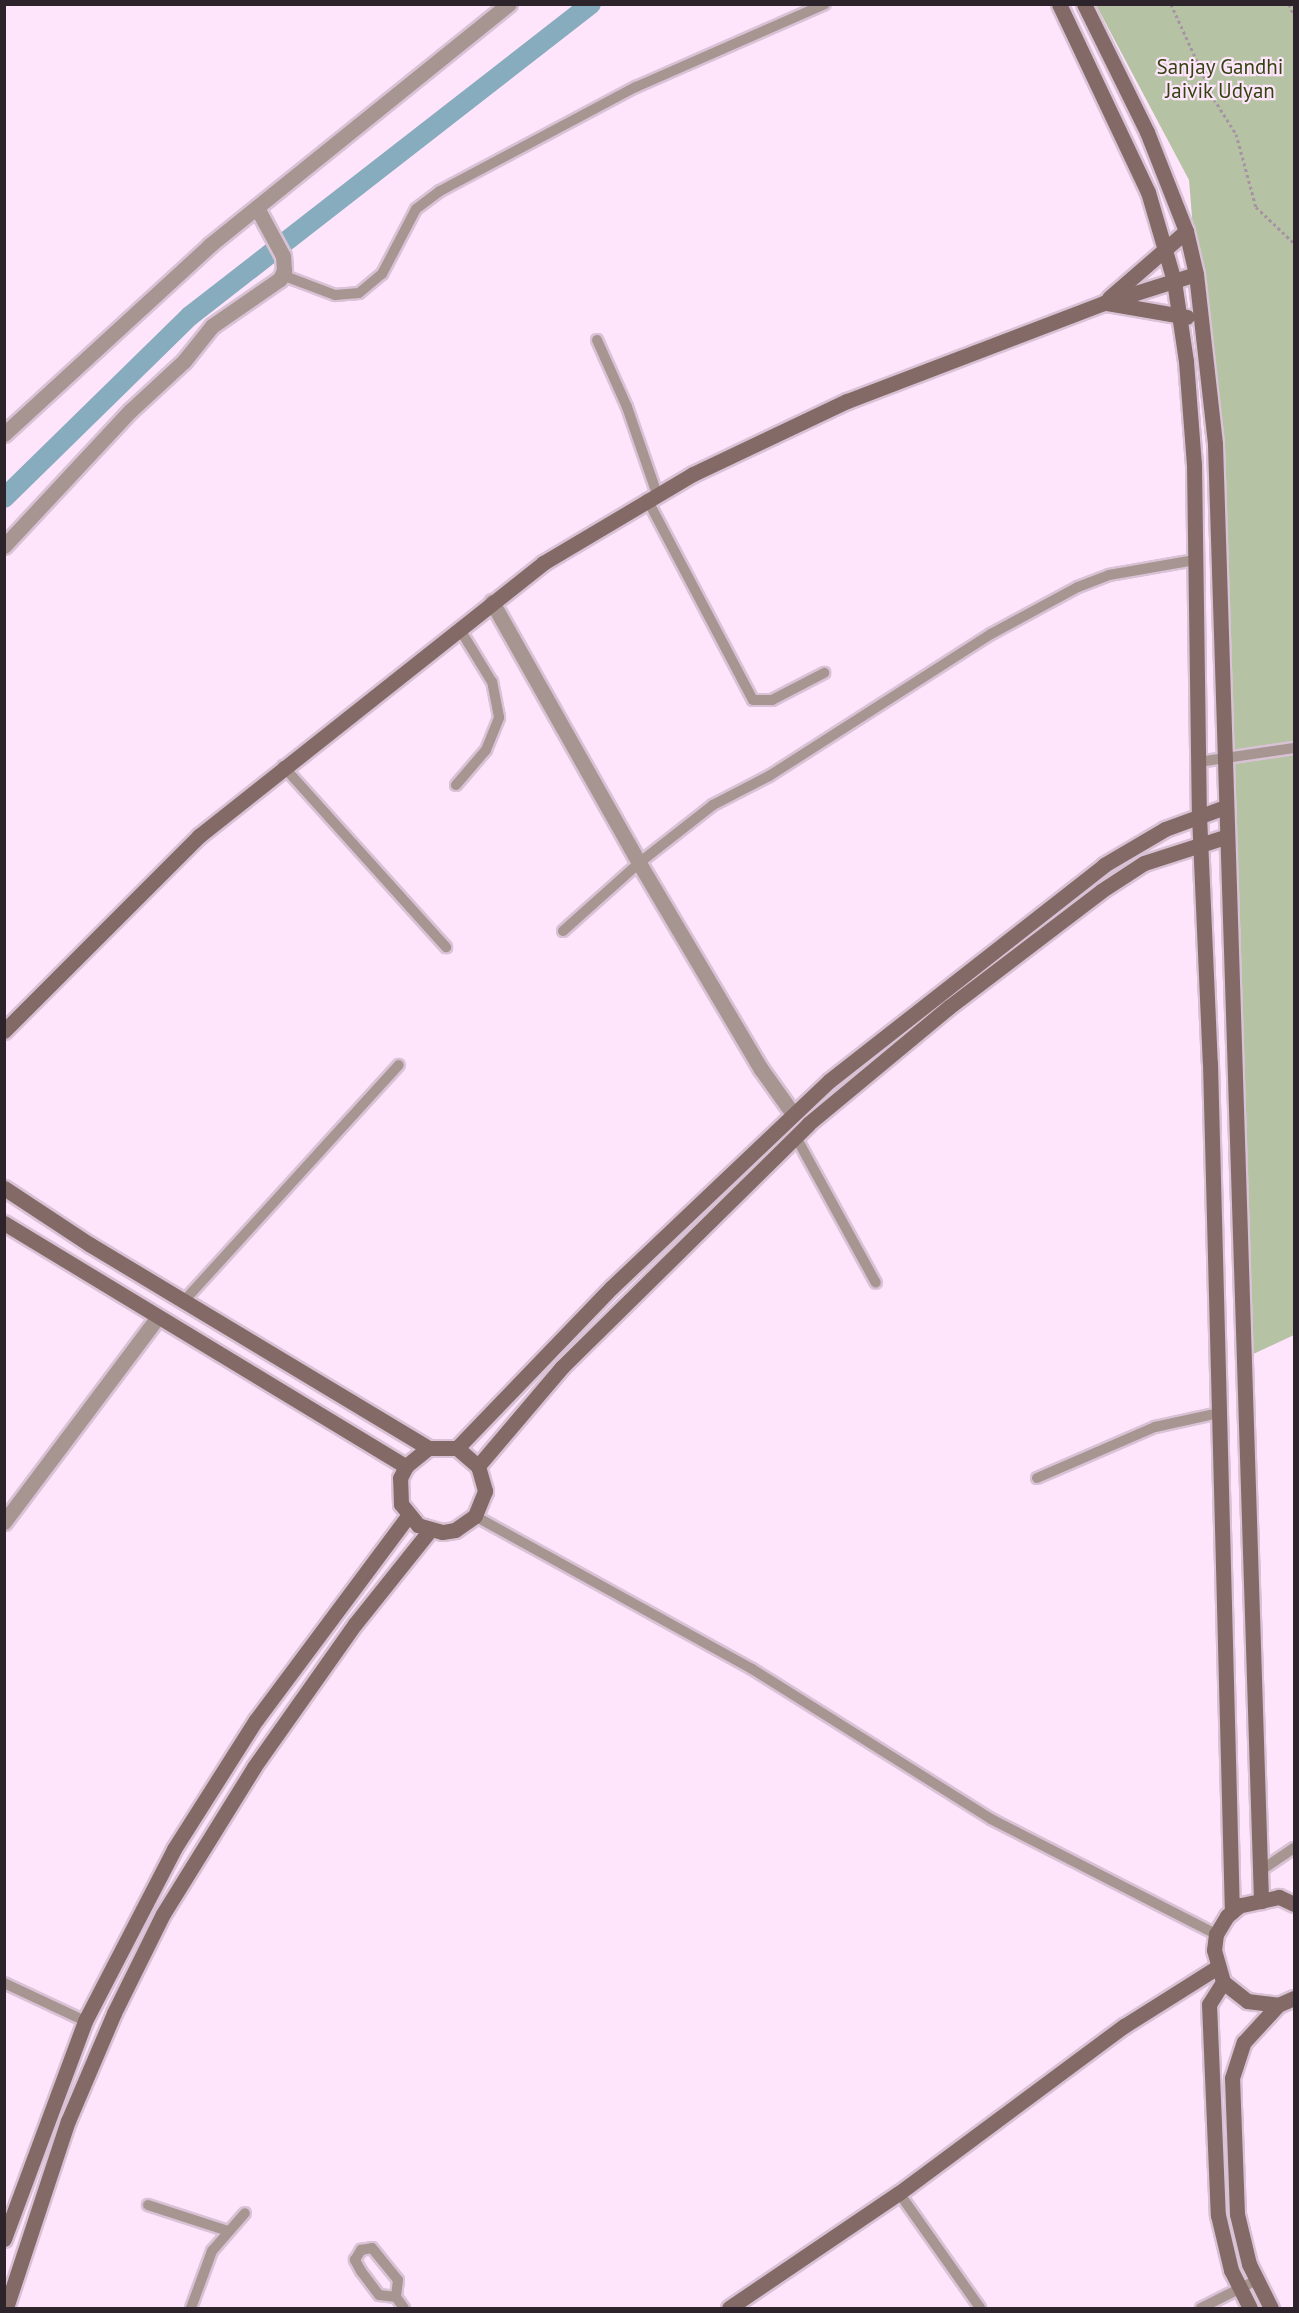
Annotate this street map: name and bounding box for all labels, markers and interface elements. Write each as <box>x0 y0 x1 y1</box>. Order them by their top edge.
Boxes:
park label: Sanjay Gandhi Jaivik Udyan <box>1156 54 1284 104</box>

